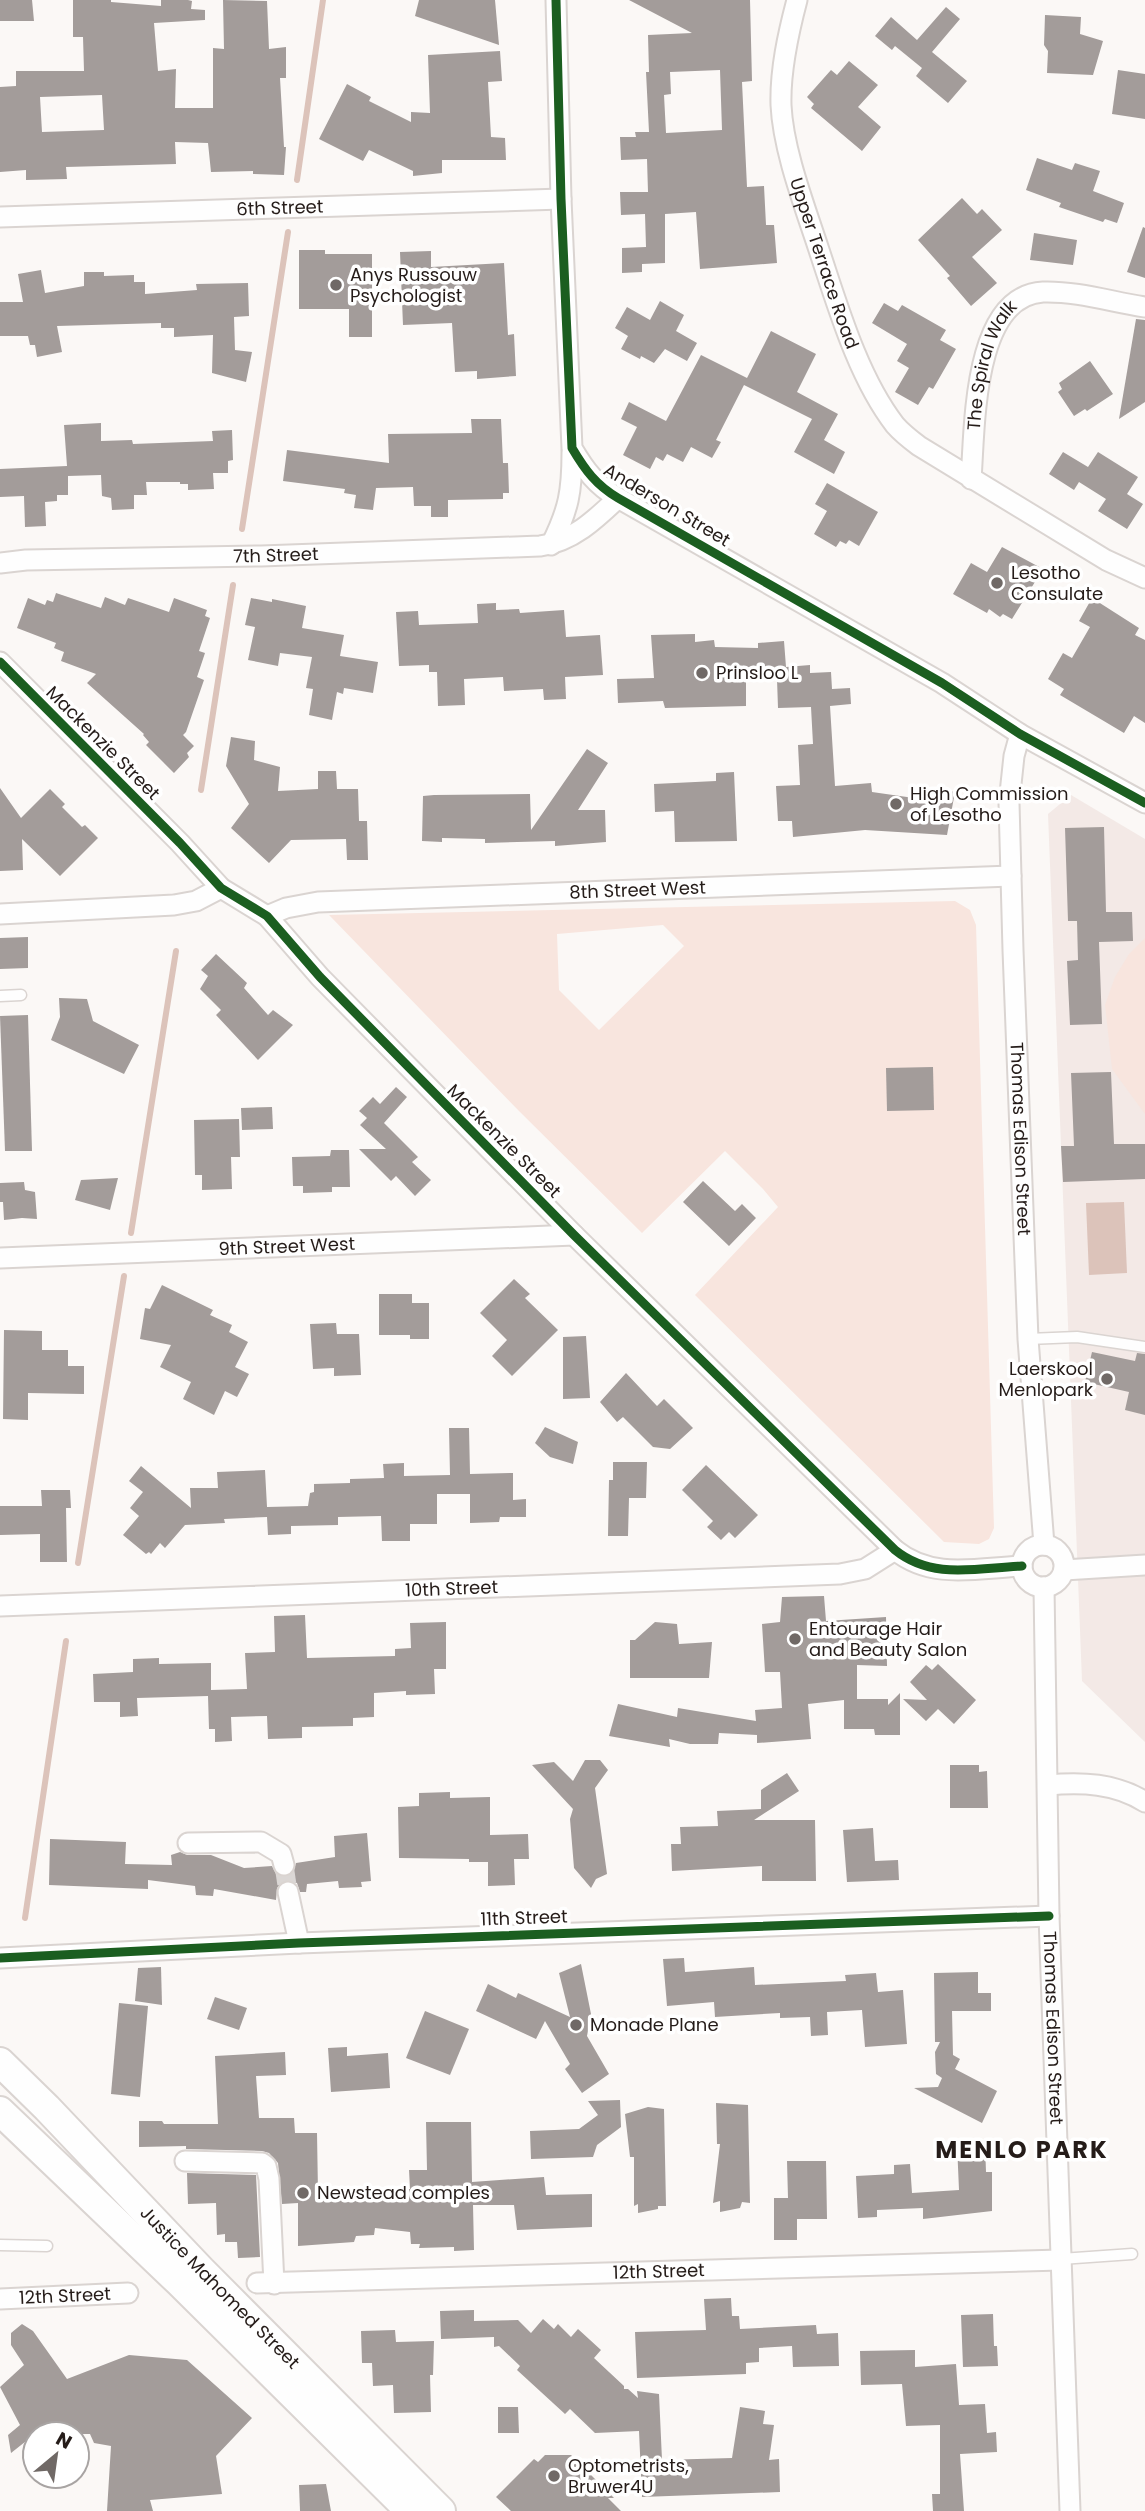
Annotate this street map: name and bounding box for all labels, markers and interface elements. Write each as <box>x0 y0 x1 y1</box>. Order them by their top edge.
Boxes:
street label: Upper Terrace Road <box>784 174 865 352</box>
street label: 6th Street <box>236 194 324 221</box>
place label: Anys Russouw Psychologist <box>350 262 477 308</box>
marker: Anys Russouw Psychologist <box>328 277 344 293</box>
street label: The Spiral Walk <box>961 293 1023 431</box>
street label: Anderson Street <box>599 457 735 552</box>
street label: 7th Street <box>233 541 319 568</box>
place label: Lesotho Consulate <box>1011 560 1103 606</box>
marker: Lesotho Consulate <box>989 575 1005 591</box>
place label: Prinsloo L <box>716 660 799 685</box>
marker: Prinsloo L <box>694 665 710 681</box>
street label: Mackenzie Street <box>41 680 166 805</box>
place label: High Commission of Lesotho <box>910 781 1069 827</box>
marker: High Commission of Lesotho <box>888 796 904 812</box>
street label: 8th Street West <box>569 874 706 905</box>
street label: Thomas Edison Street <box>1005 1041 1037 1236</box>
street label: Mackenzie Street <box>442 1078 567 1203</box>
street label: 9th Street West <box>218 1231 355 1261</box>
place label: Laerskool Menlopark <box>999 1356 1094 1402</box>
marker: Laerskool Menlopark <box>1099 1371 1115 1387</box>
street label: 10th Street <box>405 1574 498 1603</box>
place label: Entourage Hair and Beauty Salon <box>809 1616 967 1662</box>
marker: Entourage Hair and Beauty Salon <box>787 1631 803 1647</box>
street label: 11th Street <box>480 1903 568 1932</box>
street label: Thomas Edison Street <box>1038 1931 1069 2125</box>
place label: Monade Plane <box>590 2012 719 2037</box>
marker: Monade Plane <box>568 2017 584 2033</box>
district label: MENLO PARK <box>935 2133 1109 2166</box>
place label: Newstead comples <box>317 2180 490 2205</box>
marker: Newstead comples <box>295 2185 311 2201</box>
street label: Justice Mahomed Street <box>135 2200 305 2374</box>
street label: 12th Street <box>613 2257 705 2285</box>
street label: 12th Street <box>18 2281 111 2310</box>
north arrow <box>21 2420 91 2490</box>
text: N <box>51 2425 77 2456</box>
place label: Optometrists, Bruwer4U <box>568 2453 689 2499</box>
marker: Optometrists, Bruwer4U <box>546 2468 562 2484</box>

